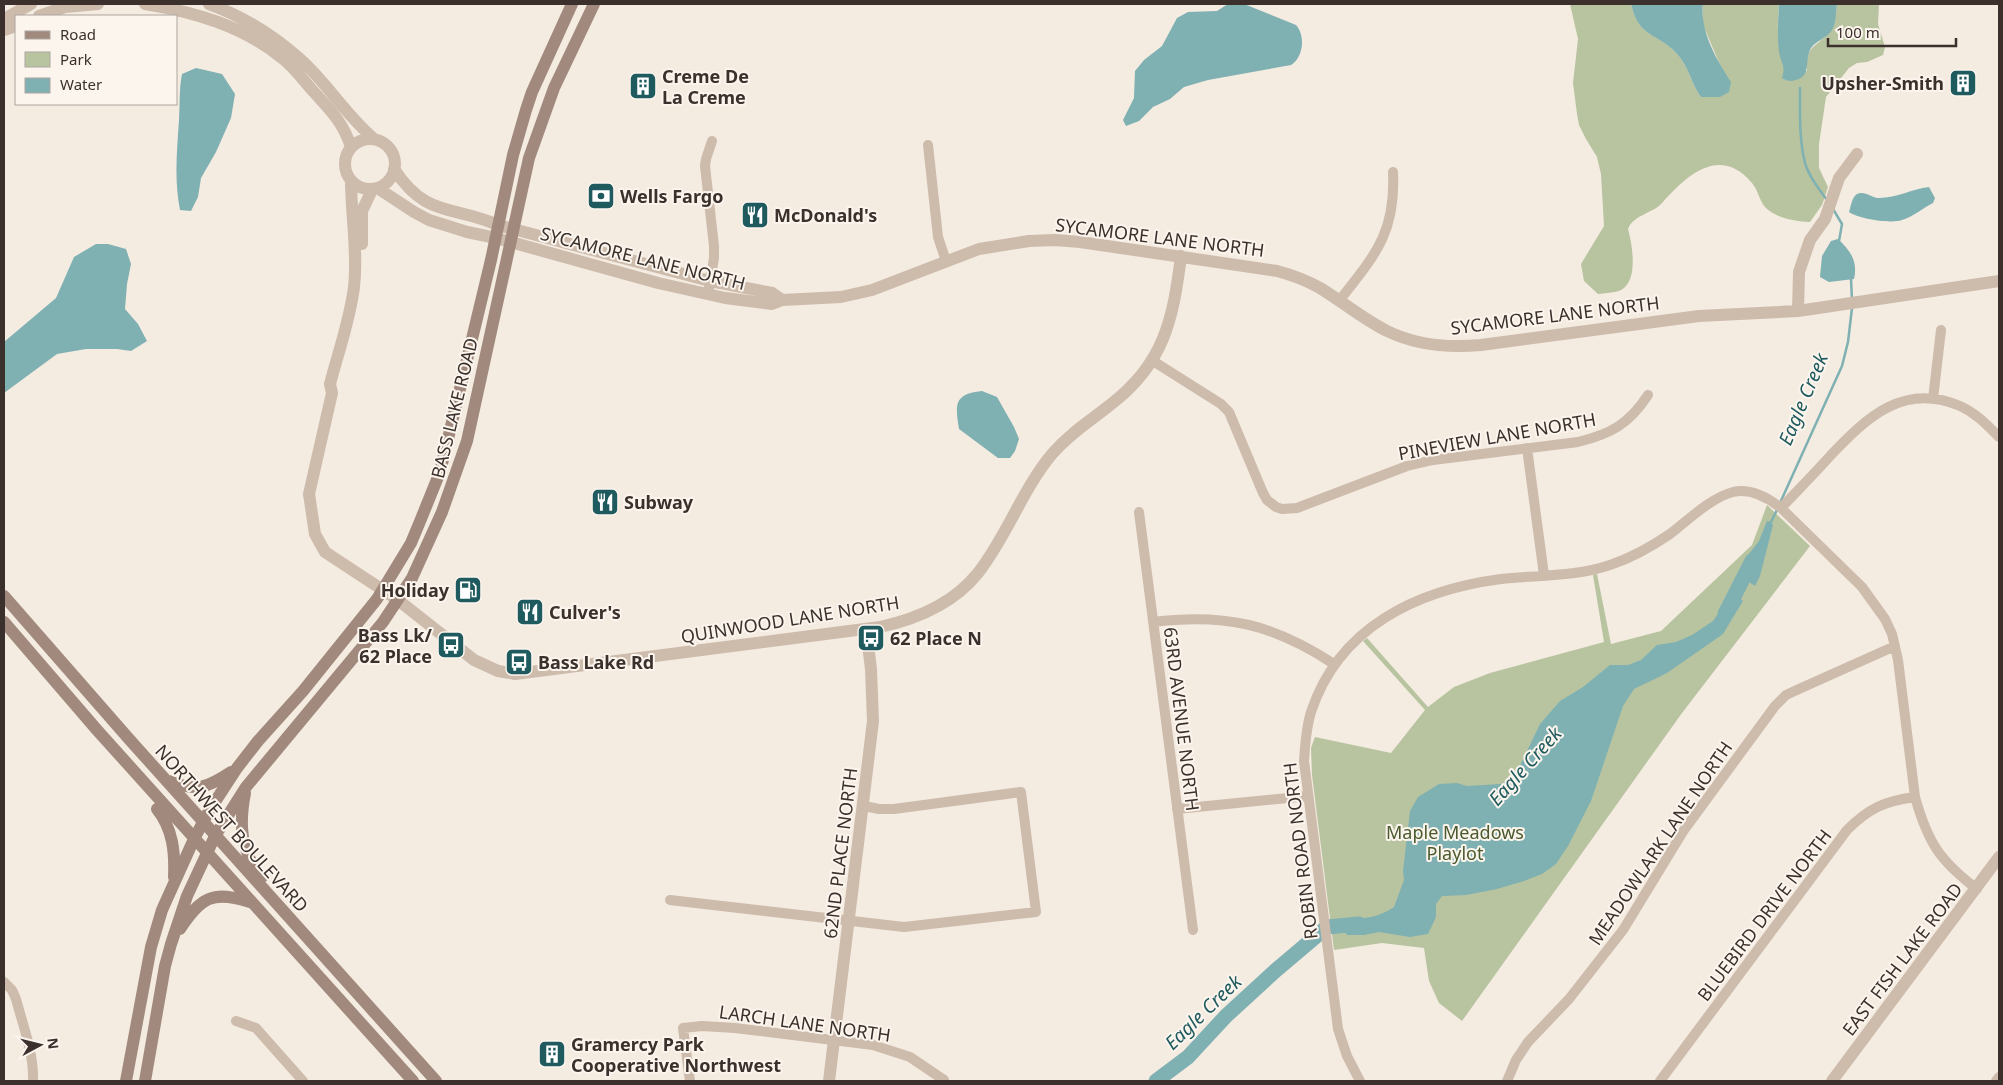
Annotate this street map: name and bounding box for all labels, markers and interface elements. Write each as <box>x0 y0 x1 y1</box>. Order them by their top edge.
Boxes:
legend <box>15 15 178 105</box>
scale bar <box>1828 15 1956 47</box>
text: 100 m <box>1836 22 1880 42</box>
text: Road <box>60 24 96 44</box>
text: Park <box>60 49 92 69</box>
place label: Creme De La Creme <box>662 64 749 109</box>
building icon: Upsher-Smith <box>1948 68 1978 98</box>
building icon: Creme De La Creme <box>628 71 658 101</box>
place label: Upsher-Smith <box>1821 71 1944 95</box>
text: Water <box>60 74 102 94</box>
bank icon: Wells Fargo <box>586 181 616 211</box>
place label: Wells Fargo <box>620 184 723 208</box>
restaurant icon: McDonald's <box>740 200 770 230</box>
place label: McDonald's <box>774 203 877 227</box>
street label: SYCAMORE LANE NORTH <box>1054 212 1266 262</box>
street label: SYCAMORE LANE NORTH <box>538 221 748 295</box>
street label: SYCAMORE LANE NORTH <box>1449 290 1661 340</box>
street label: BASS LAKE ROAD <box>425 335 483 481</box>
water label: Eagle Creek <box>1772 348 1834 449</box>
street label: PINEVIEW LANE NORTH <box>1396 407 1598 465</box>
restaurant icon: Subway <box>590 487 620 517</box>
place label: Subway <box>624 490 694 514</box>
fuel station icon: Holiday <box>453 575 483 605</box>
place label: Holiday <box>381 578 450 602</box>
street label: QUINWOOD LANE NORTH <box>679 590 901 648</box>
restaurant icon: Culver's <box>515 597 545 627</box>
place label: Culver's <box>549 600 621 624</box>
place label: Bass Lk/ 62 Place <box>358 623 433 668</box>
bus stop icon: 62 Place N <box>856 623 886 653</box>
place label: 62 Place N <box>890 626 982 650</box>
street label: 63RD AVENUE NORTH <box>1159 626 1205 812</box>
bus stop icon: Bass Lk/ 62 Place <box>436 630 466 660</box>
bus stop icon: Bass Lake Rd <box>504 647 534 677</box>
place label: Bass Lake Rd <box>538 650 654 674</box>
water label: Eagle Creek <box>1483 721 1568 811</box>
street label: MEADOWLARK LANE NORTH <box>1583 736 1737 950</box>
street label: NORTHWEST BOULEVARD <box>150 739 314 917</box>
street label: ROBIN ROAD NORTH <box>1277 761 1323 941</box>
street label: 62ND PLACE NORTH <box>818 766 862 940</box>
park label: Maple Meadows Playlot <box>1386 820 1524 865</box>
street label: BLUEBIRD DRIVE NORTH <box>1691 824 1837 1006</box>
street label: EAST FISH LAKE ROAD <box>1837 878 1967 1040</box>
water label: Eagle Creek <box>1159 968 1248 1055</box>
street label: LARCH LANE NORTH <box>718 999 892 1047</box>
north arrow <box>15 1020 65 1070</box>
place label: Gramercy Park Cooperative Northwest <box>571 1032 781 1077</box>
text: N <box>43 1037 64 1050</box>
building icon: Gramercy Park Cooperative Northwest <box>537 1039 567 1069</box>

